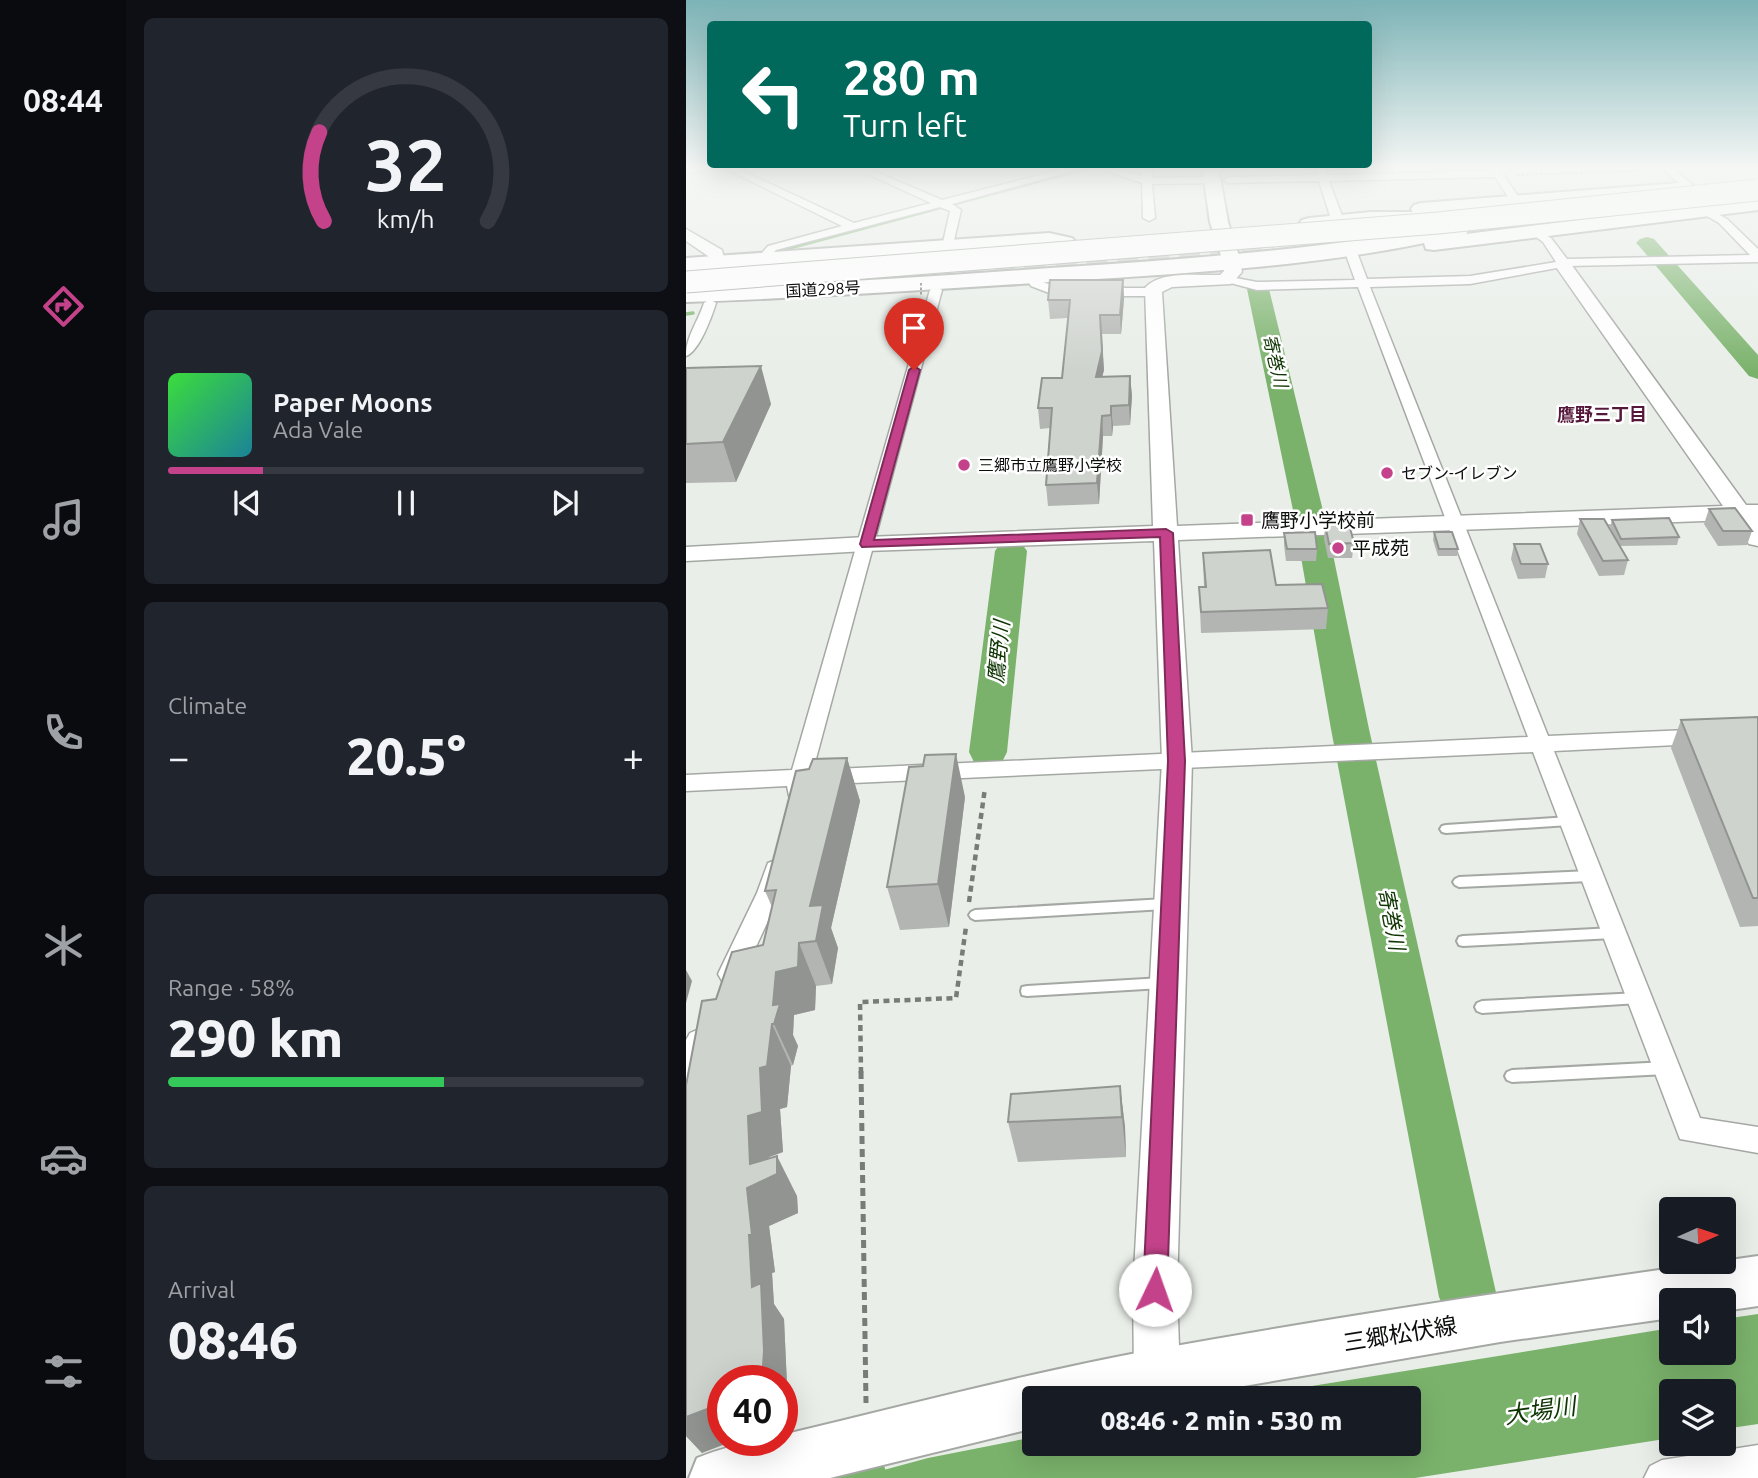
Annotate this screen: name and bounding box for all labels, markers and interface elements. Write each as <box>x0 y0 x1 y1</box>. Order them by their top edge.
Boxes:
icon: left <box>728 49 819 140</box>
text: 280 m <box>843 49 980 104</box>
text: 08:44 <box>23 82 103 118</box>
text: Turn left <box>843 107 967 143</box>
text: 32 <box>365 123 447 205</box>
text: km/h <box>377 205 435 233</box>
street label: 国道298号 <box>785 278 861 300</box>
icon: directions <box>39 282 88 331</box>
pin <box>884 298 944 370</box>
icon: arrive <box>895 309 933 347</box>
water label: 寄巻川 <box>1260 332 1292 391</box>
text: Paper Moons <box>273 388 432 417</box>
district label: 鷹野三丁目 <box>1557 404 1647 424</box>
text: Ada Vale <box>273 417 363 442</box>
place label: 三郷市立鷹野小学校 <box>978 456 1122 474</box>
marker: 三郷市立鷹野小学校 <box>956 457 972 473</box>
place label: セブン-イレブン <box>1401 464 1518 482</box>
marker: セブン-イレブン <box>1379 465 1395 481</box>
icon: previous <box>228 484 266 522</box>
icon: pause <box>387 484 425 522</box>
icon: next <box>546 484 584 522</box>
icon: music <box>39 495 88 544</box>
place label: 鷹野小学校前 <box>1261 509 1375 531</box>
marker: 鷹野小学校前 <box>1239 512 1255 528</box>
place label: 平成苑 <box>1352 537 1409 559</box>
marker: 平成苑 <box>1330 540 1346 556</box>
water label: 鷹野川 <box>983 617 1013 684</box>
text: Climate <box>168 693 247 718</box>
icon: phone <box>39 708 88 757</box>
text: 20.5° <box>346 727 466 785</box>
text: − <box>168 736 189 778</box>
text: + <box>623 736 644 778</box>
water label: 寄巻川 <box>1374 886 1410 954</box>
icon: climate <box>39 921 88 970</box>
text: Range · 58% <box>168 975 295 1000</box>
text: 290 km <box>168 1009 343 1067</box>
icon: car <box>39 1134 88 1183</box>
north arrow <box>1659 1197 1736 1274</box>
map controls <box>1659 1197 1736 1456</box>
position arrow <box>1118 1253 1192 1327</box>
text: Arrival <box>168 1277 235 1302</box>
button: sound <box>1659 1288 1736 1365</box>
text: 08:46 <box>168 1311 298 1369</box>
street label: 三郷松伏線 <box>1341 1312 1459 1355</box>
icon: filters <box>39 1347 88 1396</box>
speed limit sign: 40 <box>707 1365 798 1456</box>
button: layers <box>1659 1379 1736 1456</box>
water label: 大場川 <box>1502 1392 1580 1429</box>
text: 08:46 · 2 min · 530 m <box>1101 1406 1342 1435</box>

